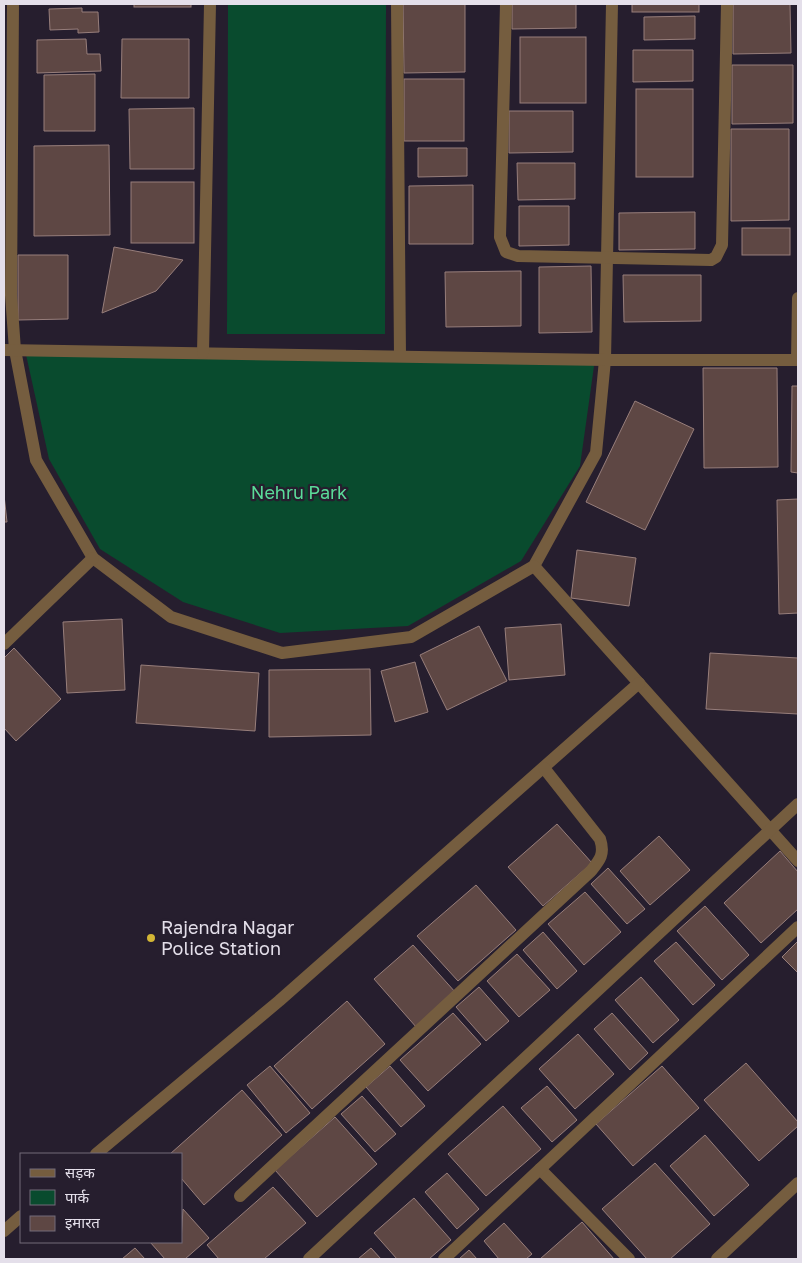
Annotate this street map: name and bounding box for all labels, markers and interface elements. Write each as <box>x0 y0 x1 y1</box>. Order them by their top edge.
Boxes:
park label: Nehru Park <box>251 481 347 503</box>
place label: Rajendra Nagar Police Station <box>161 916 294 959</box>
marker: Rajendra Nagar Police Station <box>145 932 157 944</box>
legend <box>20 1153 182 1243</box>
text: सड़क <box>65 1163 95 1181</box>
text: पार्क <box>65 1188 89 1206</box>
text: इमारत <box>65 1213 100 1231</box>

